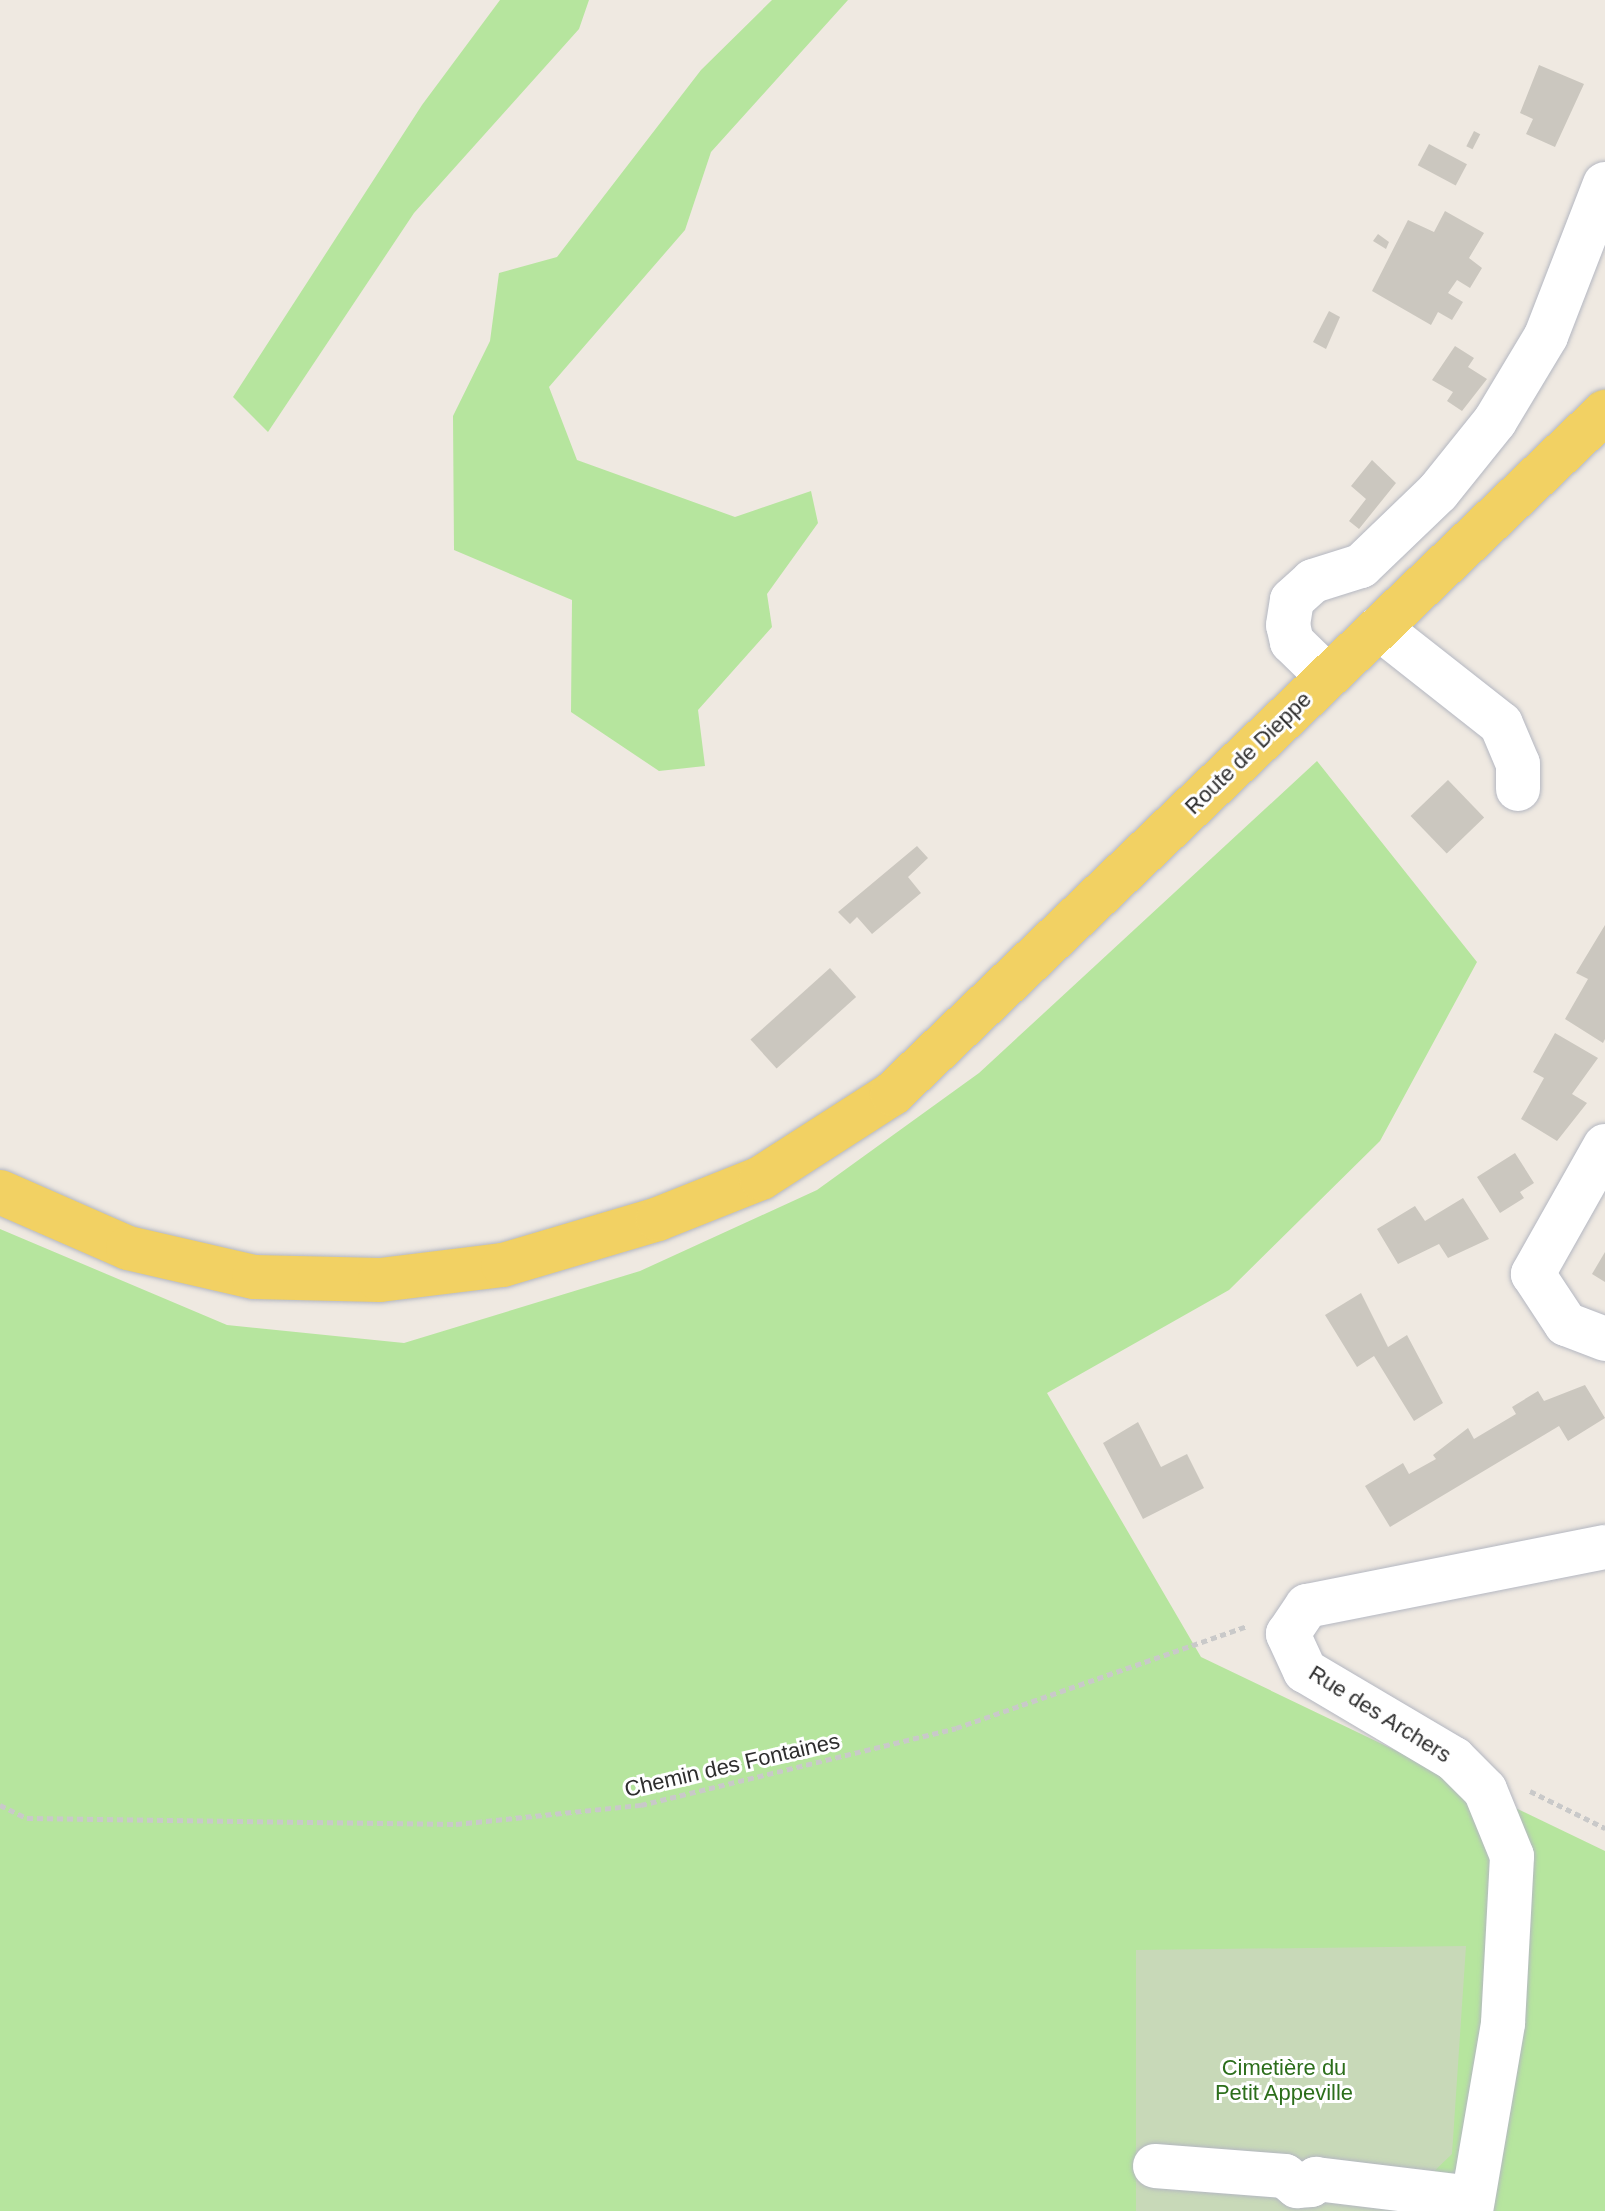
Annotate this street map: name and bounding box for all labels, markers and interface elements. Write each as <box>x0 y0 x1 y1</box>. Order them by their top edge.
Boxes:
street label: Route de Dieppe <box>1179 686 1317 820</box>
street label: Rue des Archers <box>1304 1659 1456 1769</box>
street label: Chemin des Fontaines <box>622 1727 842 1803</box>
park label: Cimetière du Petit Appeville <box>1214 2054 1354 2106</box>

